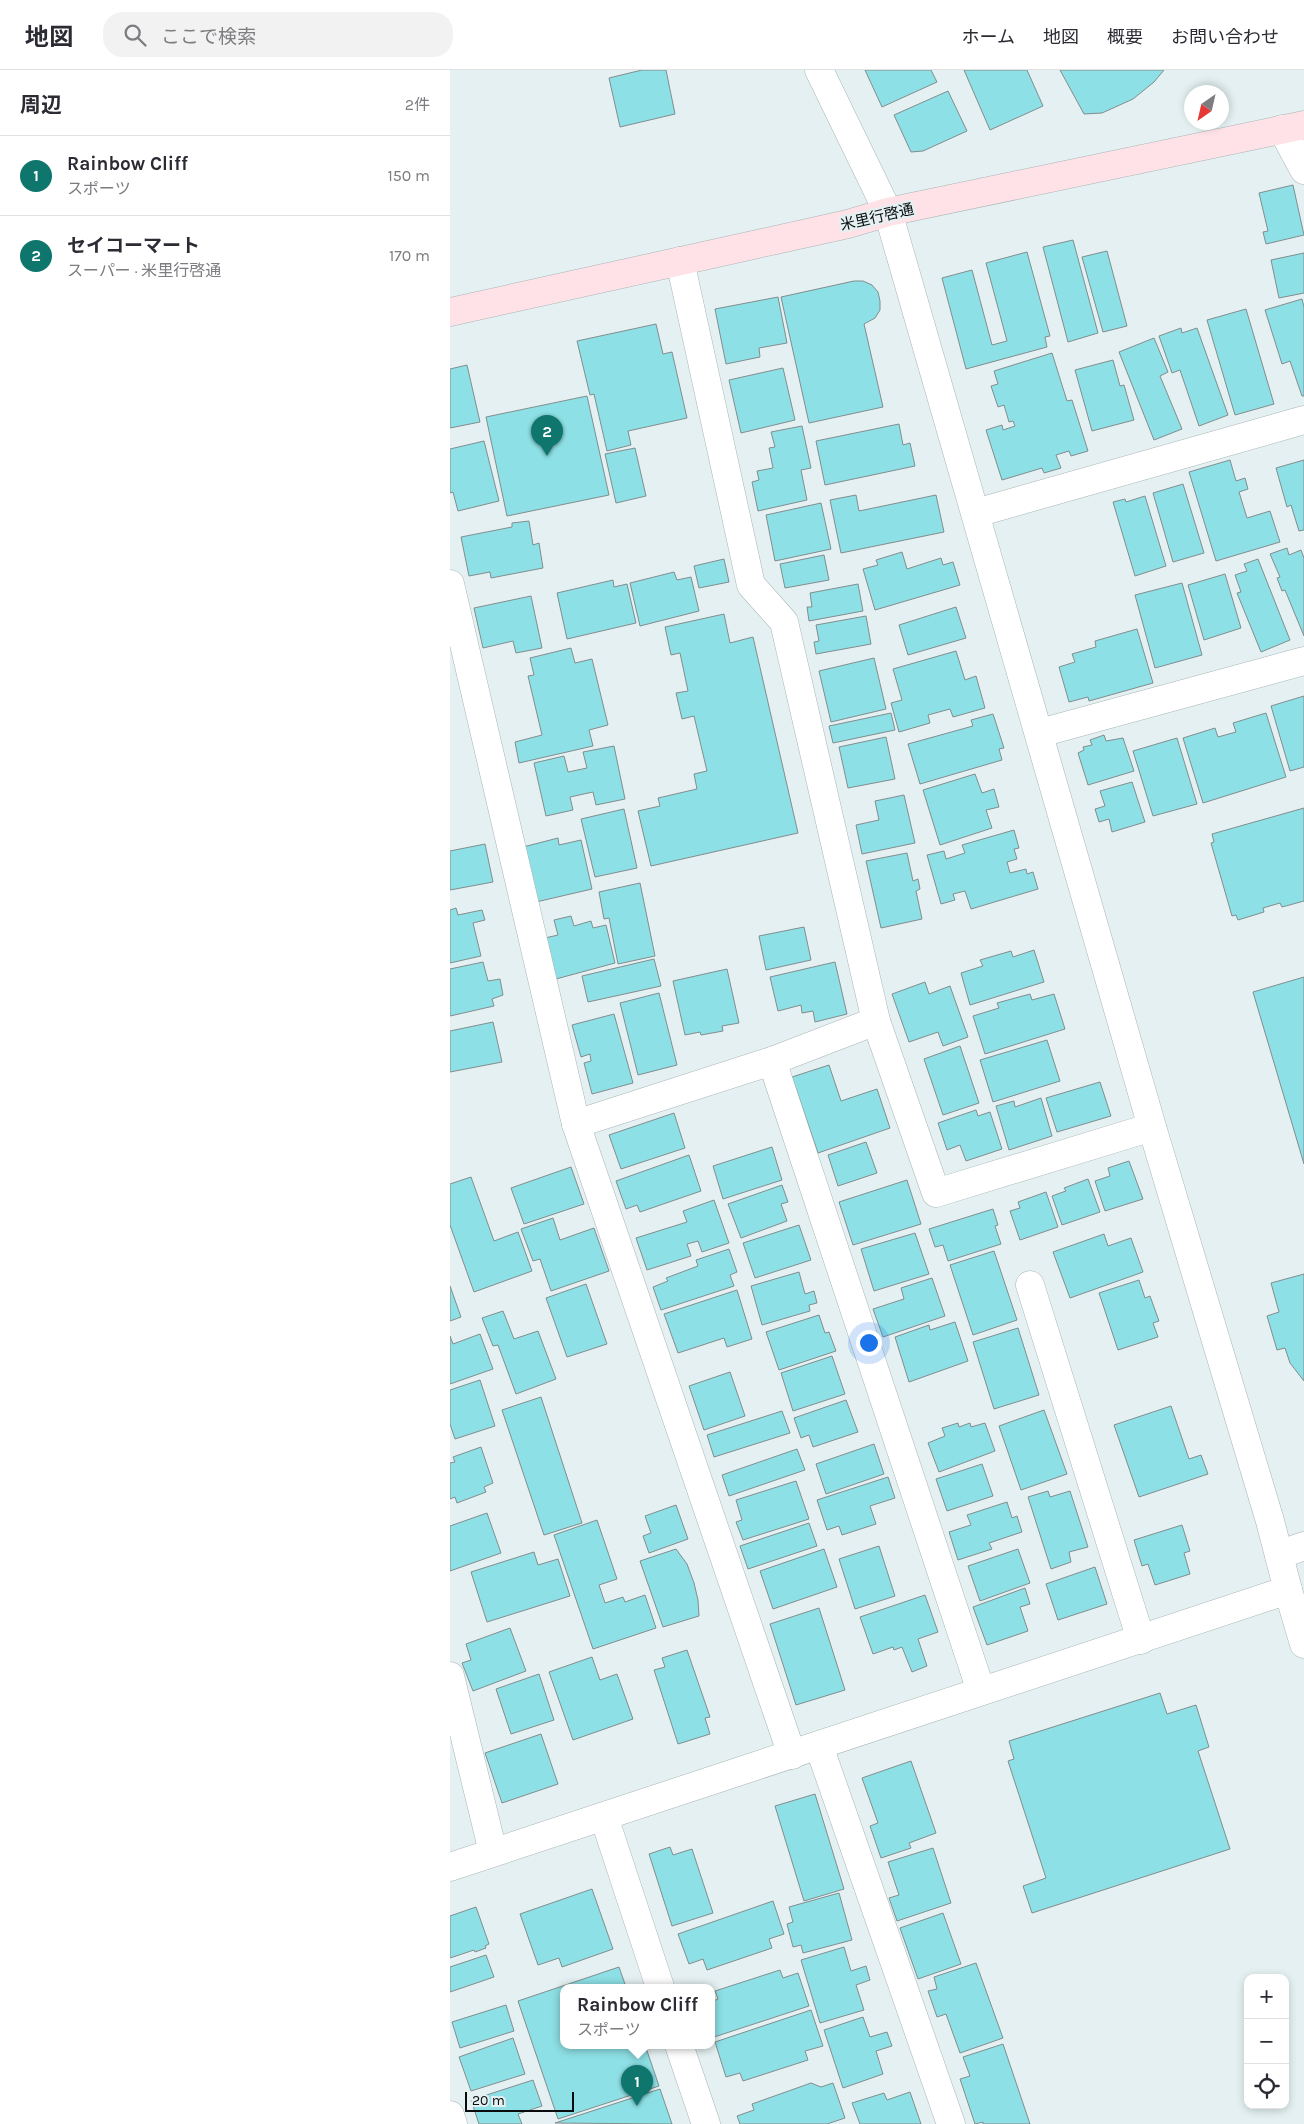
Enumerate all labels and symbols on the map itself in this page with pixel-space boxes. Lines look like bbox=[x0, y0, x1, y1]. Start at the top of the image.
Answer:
north arrow bbox=[1184, 85, 1229, 130]
street label: 米里行啓通 bbox=[838, 200, 916, 234]
pin: 2 bbox=[531, 415, 563, 456]
your location bbox=[856, 1330, 882, 1356]
pin: 1 bbox=[621, 2065, 653, 2106]
scale bar bbox=[465, 2089, 574, 2112]

